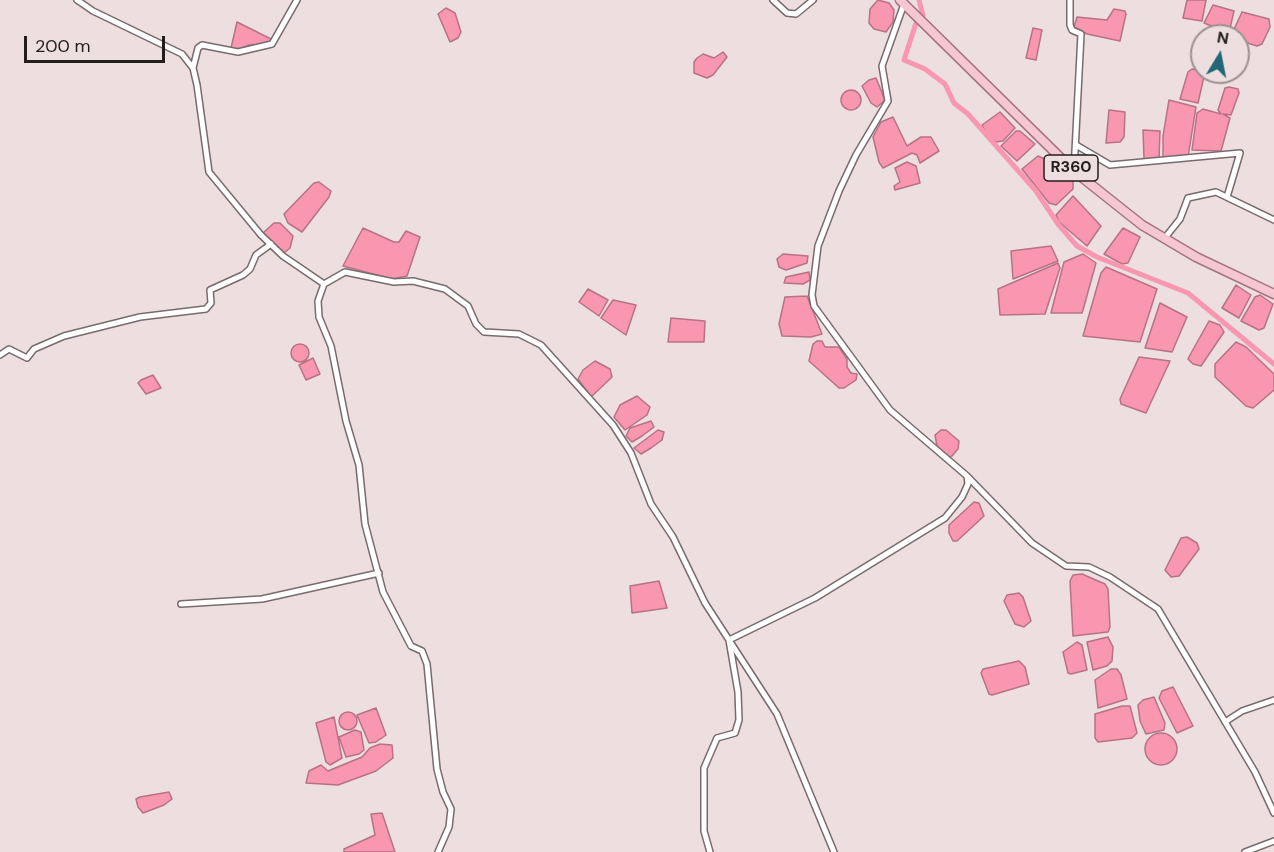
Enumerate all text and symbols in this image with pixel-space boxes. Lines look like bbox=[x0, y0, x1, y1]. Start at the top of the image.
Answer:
scale bar bbox=[27, 24, 168, 62]
north arrow bbox=[1190, 24, 1250, 84]
text: N bbox=[1215, 26, 1230, 49]
text: 200 m bbox=[35, 34, 91, 58]
road number: R360 bbox=[1044, 155, 1098, 181]

